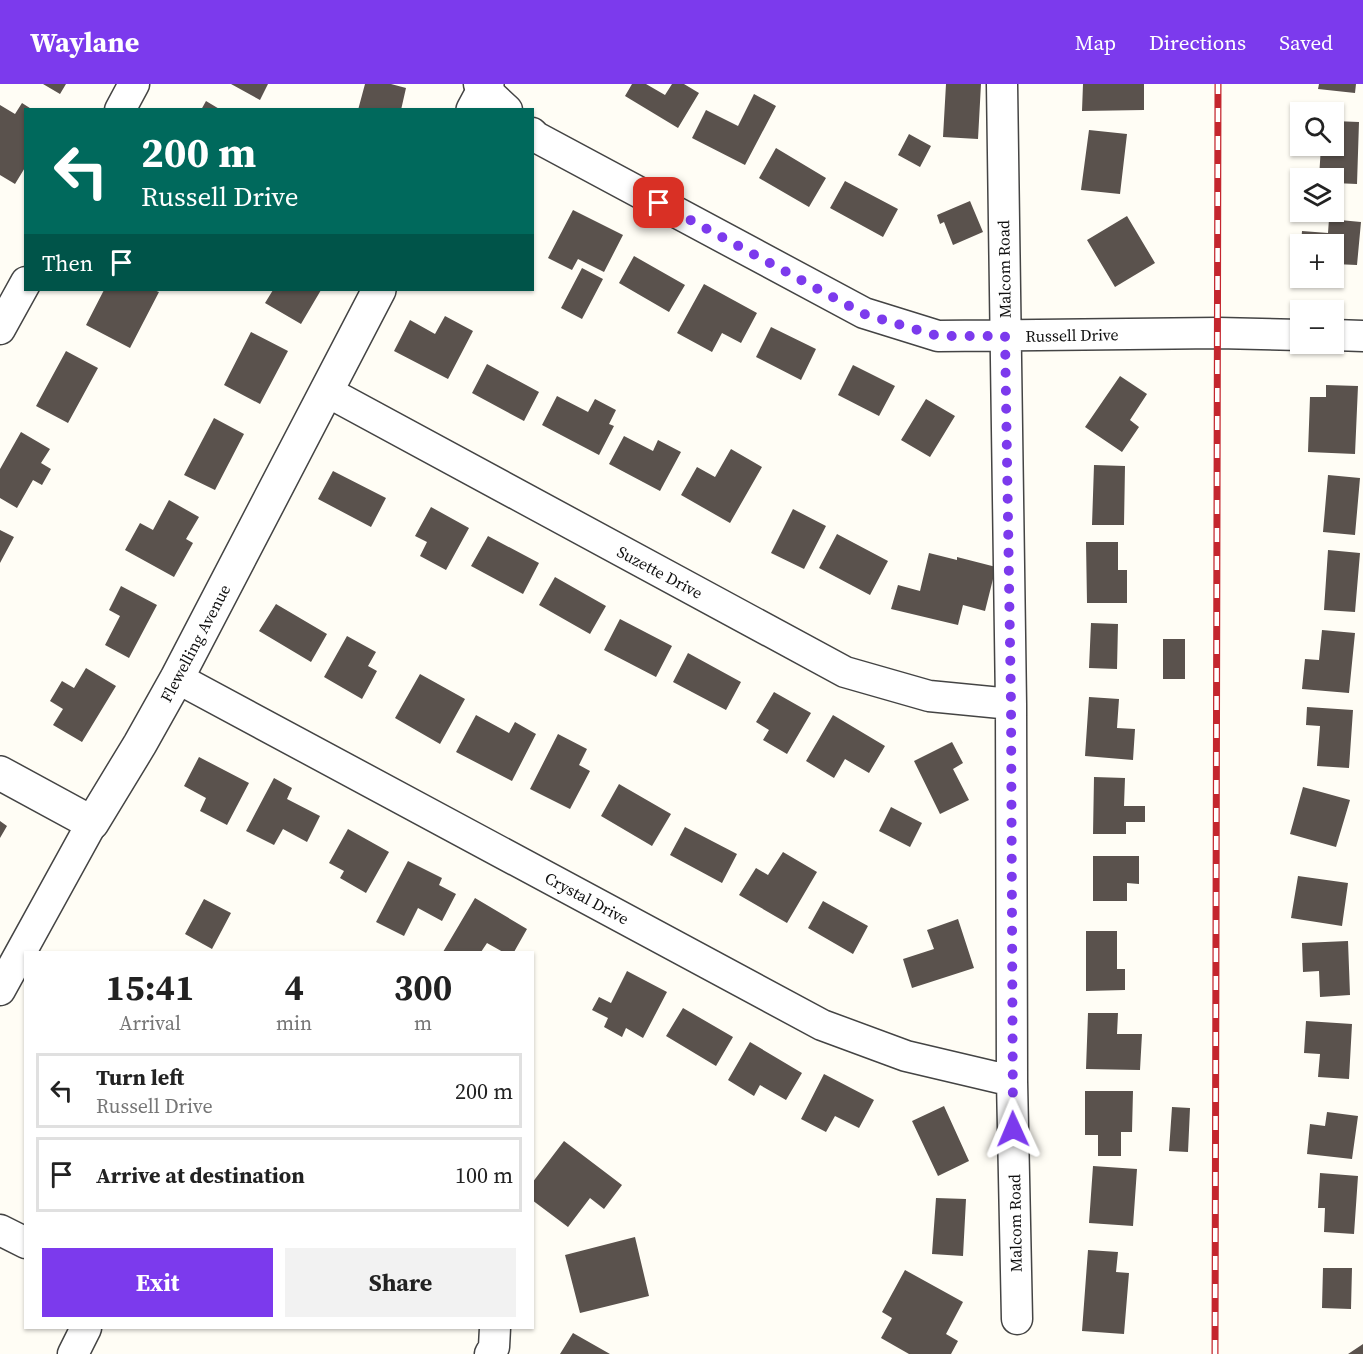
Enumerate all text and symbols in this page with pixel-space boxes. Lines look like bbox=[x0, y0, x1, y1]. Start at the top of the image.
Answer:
text: Waylane bbox=[30, 23, 139, 61]
text: Map bbox=[1075, 28, 1116, 57]
text: Directions bbox=[1149, 28, 1246, 57]
text: Saved bbox=[1279, 28, 1333, 57]
map controls bbox=[1290, 102, 1344, 354]
button: search bbox=[1290, 102, 1344, 156]
text: 200 m bbox=[141, 123, 256, 181]
icon: left bbox=[42, 132, 120, 210]
button: layers bbox=[1290, 168, 1344, 222]
pin bbox=[633, 177, 684, 228]
text: Russell Drive bbox=[141, 178, 298, 215]
icon: arrive bbox=[642, 186, 675, 219]
street label: Malcom Road bbox=[992, 220, 1016, 318]
button: + bbox=[1290, 234, 1344, 288]
icon: arrive bbox=[105, 246, 138, 279]
text: Then bbox=[42, 248, 93, 278]
button: − bbox=[1290, 300, 1344, 354]
street label: Russell Drive bbox=[1025, 323, 1119, 347]
street label: Suzette Drive bbox=[613, 540, 707, 604]
street label: Flewelling Avenue bbox=[155, 580, 235, 706]
street label: Crystal Drive bbox=[541, 867, 633, 929]
text: 15:41 bbox=[106, 963, 194, 1012]
text: 4 bbox=[284, 963, 304, 1012]
text: 300 bbox=[394, 963, 452, 1012]
text: Arrival bbox=[119, 1009, 181, 1037]
text: min bbox=[276, 1009, 312, 1037]
text: m bbox=[414, 1009, 432, 1037]
text: Turn left bbox=[96, 1062, 184, 1092]
icon: left bbox=[45, 1074, 78, 1107]
text: 200 m bbox=[455, 1076, 513, 1106]
text: Russell Drive bbox=[96, 1092, 213, 1120]
position arrow bbox=[981, 1097, 1045, 1161]
icon: arrive bbox=[45, 1158, 78, 1191]
text: Arrive at destination bbox=[96, 1160, 305, 1190]
text: 100 m bbox=[455, 1160, 513, 1190]
street label: Malcom Road bbox=[1003, 1174, 1027, 1272]
button: Exit bbox=[42, 1248, 273, 1317]
button: Share bbox=[285, 1248, 516, 1317]

